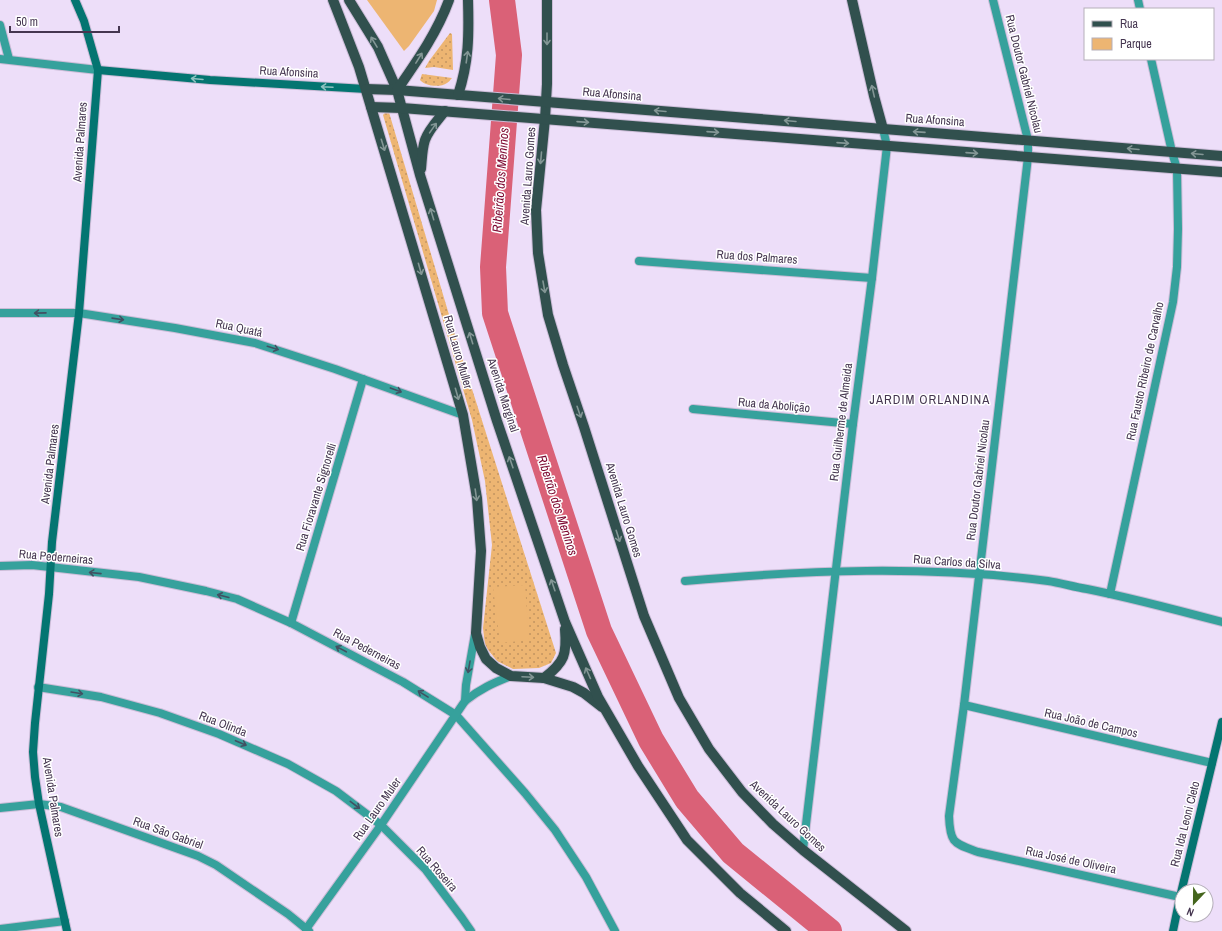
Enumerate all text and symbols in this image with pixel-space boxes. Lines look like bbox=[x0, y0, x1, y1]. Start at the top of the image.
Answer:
scale bar bbox=[10, 8, 119, 34]
legend bbox=[1084, 8, 1214, 60]
street label: Rua Doutor Gabriel Nicolau bbox=[1002, 13, 1046, 135]
text: 50 m bbox=[16, 14, 38, 30]
text: Rua bbox=[1120, 16, 1139, 32]
one-way arrow bbox=[543, 32, 551, 45]
one-way arrow bbox=[370, 36, 378, 48]
text: Parque bbox=[1120, 36, 1152, 52]
one-way arrow bbox=[463, 51, 471, 64]
one-way arrow bbox=[416, 52, 424, 64]
street label: Rua Afonsina bbox=[259, 62, 319, 82]
one-way arrow bbox=[191, 76, 204, 83]
street label: Rua Afonsina bbox=[582, 83, 643, 105]
one-way arrow bbox=[321, 84, 334, 91]
one-way arrow bbox=[869, 85, 876, 98]
one-way arrow bbox=[498, 95, 511, 102]
street label: Avenida Palmares bbox=[69, 101, 91, 184]
one-way arrow bbox=[654, 107, 667, 115]
street label: Rua Afonsina bbox=[905, 110, 966, 130]
one-way arrow bbox=[784, 118, 797, 125]
one-way arrow bbox=[577, 119, 590, 126]
one-way arrow bbox=[429, 123, 437, 134]
street label: Avenida Lauro Gomes bbox=[517, 126, 539, 227]
water label: Ribeirão dos Meninos bbox=[488, 127, 513, 233]
one-way arrow bbox=[913, 128, 926, 135]
one-way arrow bbox=[706, 129, 719, 136]
one-way arrow bbox=[379, 138, 387, 150]
one-way arrow bbox=[836, 139, 849, 146]
one-way arrow bbox=[1127, 145, 1140, 152]
one-way arrow bbox=[965, 149, 978, 157]
one-way arrow bbox=[1191, 150, 1204, 157]
one-way arrow bbox=[538, 151, 545, 164]
one-way arrow bbox=[428, 208, 435, 221]
street label: Rua dos Palmares bbox=[716, 246, 798, 268]
one-way arrow bbox=[417, 262, 424, 275]
one-way arrow bbox=[540, 281, 548, 294]
street label: Rua Fausto Ribeiro de Carvalho bbox=[1122, 300, 1168, 442]
one-way arrow bbox=[34, 309, 47, 317]
street label: Rua Lauro Muller bbox=[440, 314, 476, 391]
one-way arrow bbox=[111, 315, 124, 323]
street label: Rua Quatá bbox=[214, 315, 264, 341]
one-way arrow bbox=[467, 332, 474, 345]
one-way arrow bbox=[267, 345, 279, 353]
street label: Avenida Marginal bbox=[483, 355, 523, 434]
street label: Rua Guilherme de Almeida bbox=[826, 362, 856, 482]
one-way arrow bbox=[389, 387, 401, 395]
one-way arrow bbox=[454, 387, 461, 400]
district label: JARDIM ORLANDINA bbox=[870, 391, 990, 408]
street label: Rua da Abolição bbox=[737, 394, 811, 416]
one-way arrow bbox=[576, 406, 584, 418]
street label: Rua Doutor Gabriel Nicolau bbox=[963, 419, 993, 541]
street label: Avenida Palmares bbox=[37, 423, 63, 506]
street label: Rua Fioravante Signorelli bbox=[292, 441, 340, 553]
water label: Ribeirão dos Meninos bbox=[533, 453, 582, 558]
one-way arrow bbox=[506, 456, 514, 468]
street label: Avenida Lauro Gomes bbox=[602, 460, 646, 559]
one-way arrow bbox=[472, 488, 480, 501]
one-way arrow bbox=[615, 530, 623, 542]
street label: Rua Pederneiras bbox=[18, 546, 94, 568]
street label: Rua Carlos da Silva bbox=[913, 551, 1002, 573]
one-way arrow bbox=[89, 569, 102, 576]
one-way arrow bbox=[548, 579, 556, 591]
one-way arrow bbox=[217, 591, 230, 599]
street label: Rua Pederneiras bbox=[330, 624, 404, 674]
one-way arrow bbox=[336, 645, 348, 652]
one-way arrow bbox=[465, 660, 473, 673]
one-way arrow bbox=[584, 668, 591, 680]
one-way arrow bbox=[521, 673, 534, 680]
one-way arrow bbox=[70, 689, 83, 697]
one-way arrow bbox=[417, 690, 429, 698]
street label: Rua João de Campos bbox=[1043, 704, 1139, 742]
street label: Rua Olinda bbox=[197, 708, 250, 741]
one-way arrow bbox=[235, 740, 247, 748]
street label: Avenida Palmares bbox=[39, 755, 67, 838]
street label: Rua Lauro Muler bbox=[349, 774, 405, 844]
street label: Avenida Lauro Gomes bbox=[746, 776, 829, 855]
street label: Rua Ida Leoni Cleto bbox=[1167, 780, 1203, 868]
one-way arrow bbox=[349, 801, 360, 810]
street label: Rua São Gabriel bbox=[131, 813, 205, 853]
street label: Rua Roseira bbox=[413, 843, 461, 895]
street label: Rua José de Oliveira bbox=[1024, 843, 1118, 878]
north arrow bbox=[1174, 883, 1214, 923]
text: N bbox=[1185, 905, 1196, 920]

